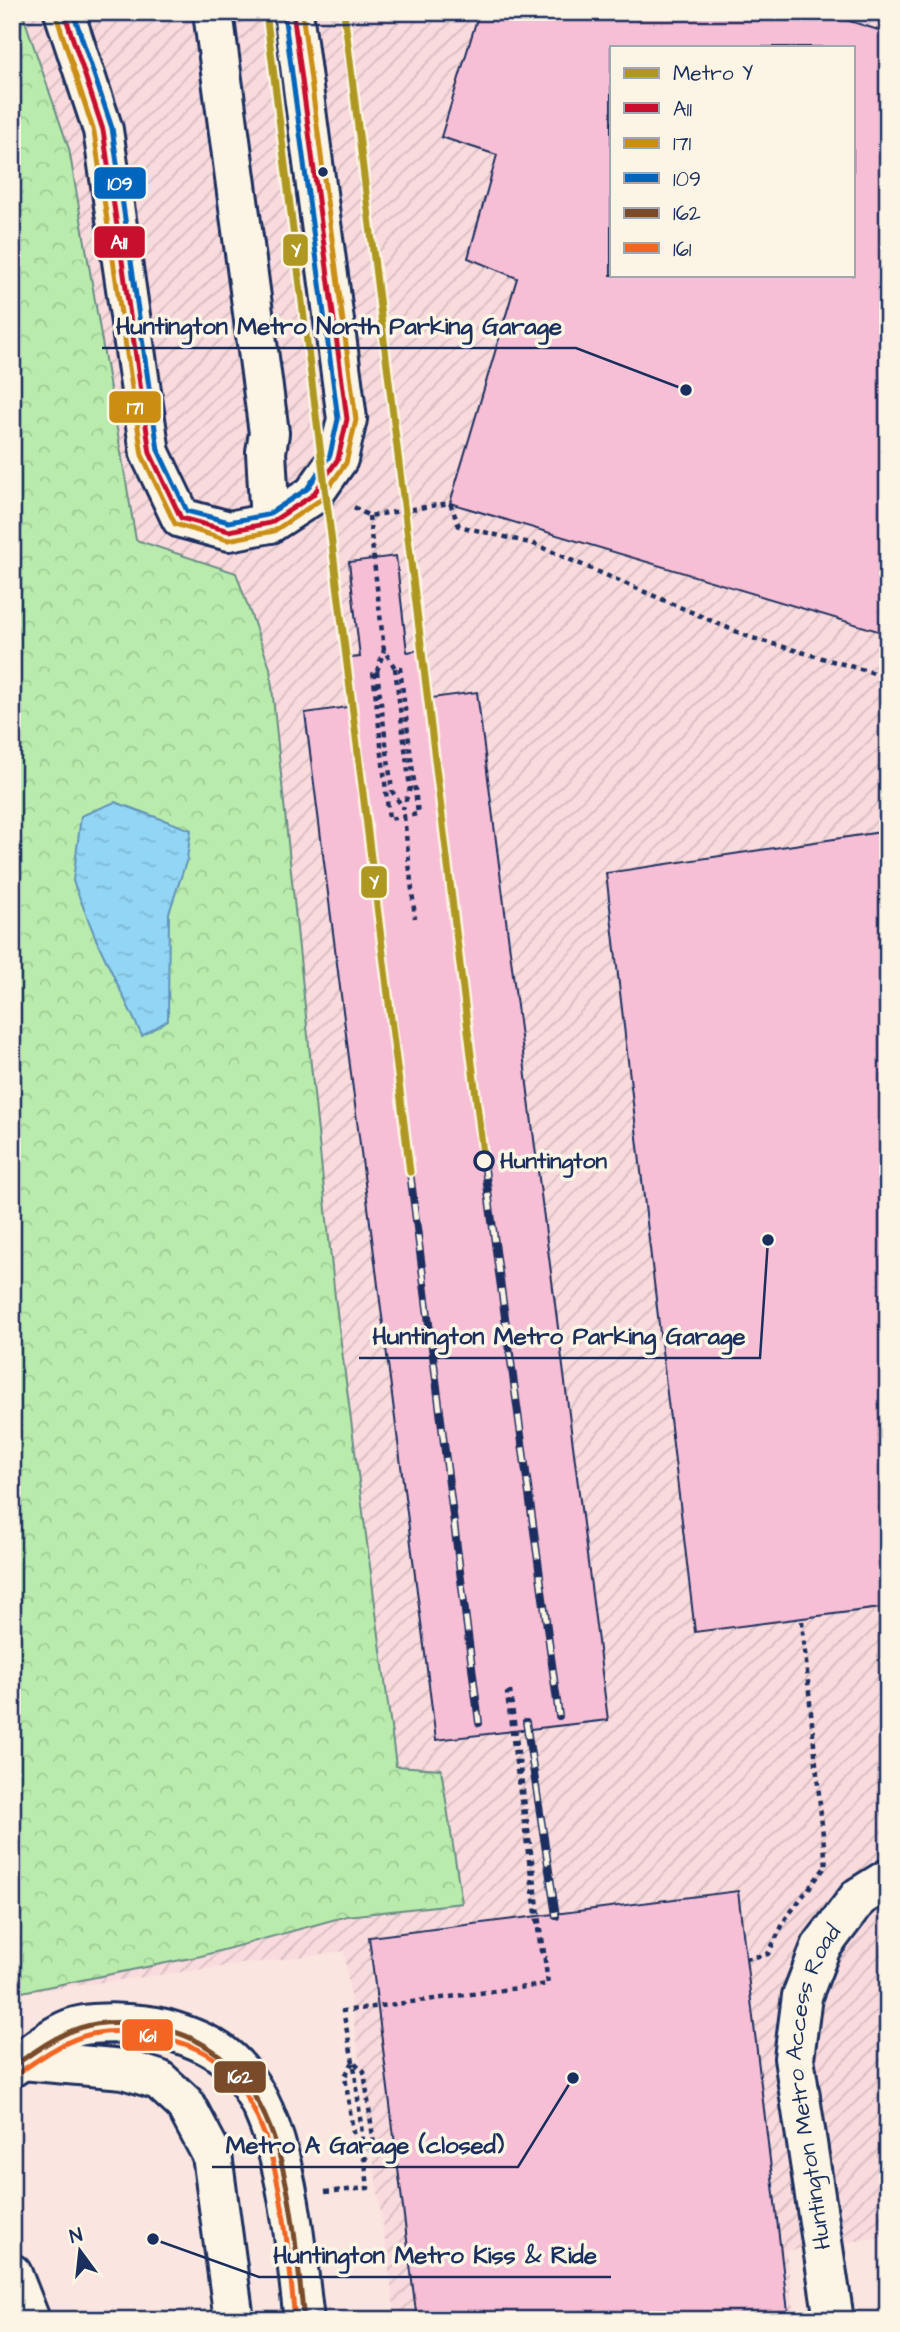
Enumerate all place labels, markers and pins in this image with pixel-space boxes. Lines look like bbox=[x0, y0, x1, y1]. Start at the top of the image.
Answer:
unlabelled marker bbox=[316, 165, 330, 179]
callout: Huntington Metro North Parking Garage bbox=[102, 303, 576, 348]
place label: Huntington bbox=[500, 1145, 607, 1178]
marker: Huntington bbox=[474, 1151, 494, 1171]
callout: Huntington Metro Parking Garage bbox=[359, 1313, 760, 1358]
callout: Metro A Garage (closed) bbox=[212, 2122, 518, 2167]
callout: Huntington Metro Kiss & Ride bbox=[259, 2232, 611, 2277]

